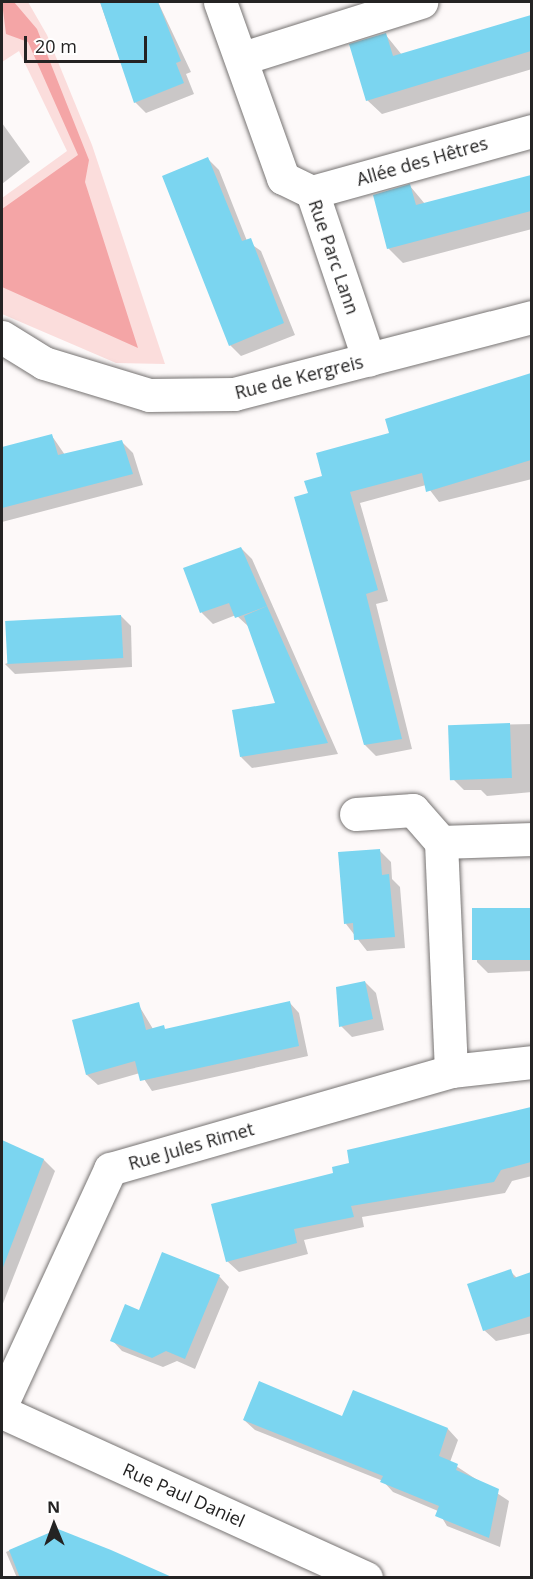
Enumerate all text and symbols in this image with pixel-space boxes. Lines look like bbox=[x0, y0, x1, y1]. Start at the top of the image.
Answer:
scale bar bbox=[27, 24, 150, 62]
text: 20 m bbox=[35, 34, 77, 58]
street label: Allée des Hêtres bbox=[354, 132, 490, 190]
street label: Rue Parc Lann bbox=[304, 197, 364, 317]
street label: Rue de Kergreis bbox=[233, 351, 365, 403]
street label: Rue Jules Rimet bbox=[126, 1118, 256, 1174]
street label: Rue Paul Daniel bbox=[120, 1458, 248, 1532]
north arrow bbox=[24, 1495, 84, 1555]
text: N bbox=[47, 1496, 60, 1518]

